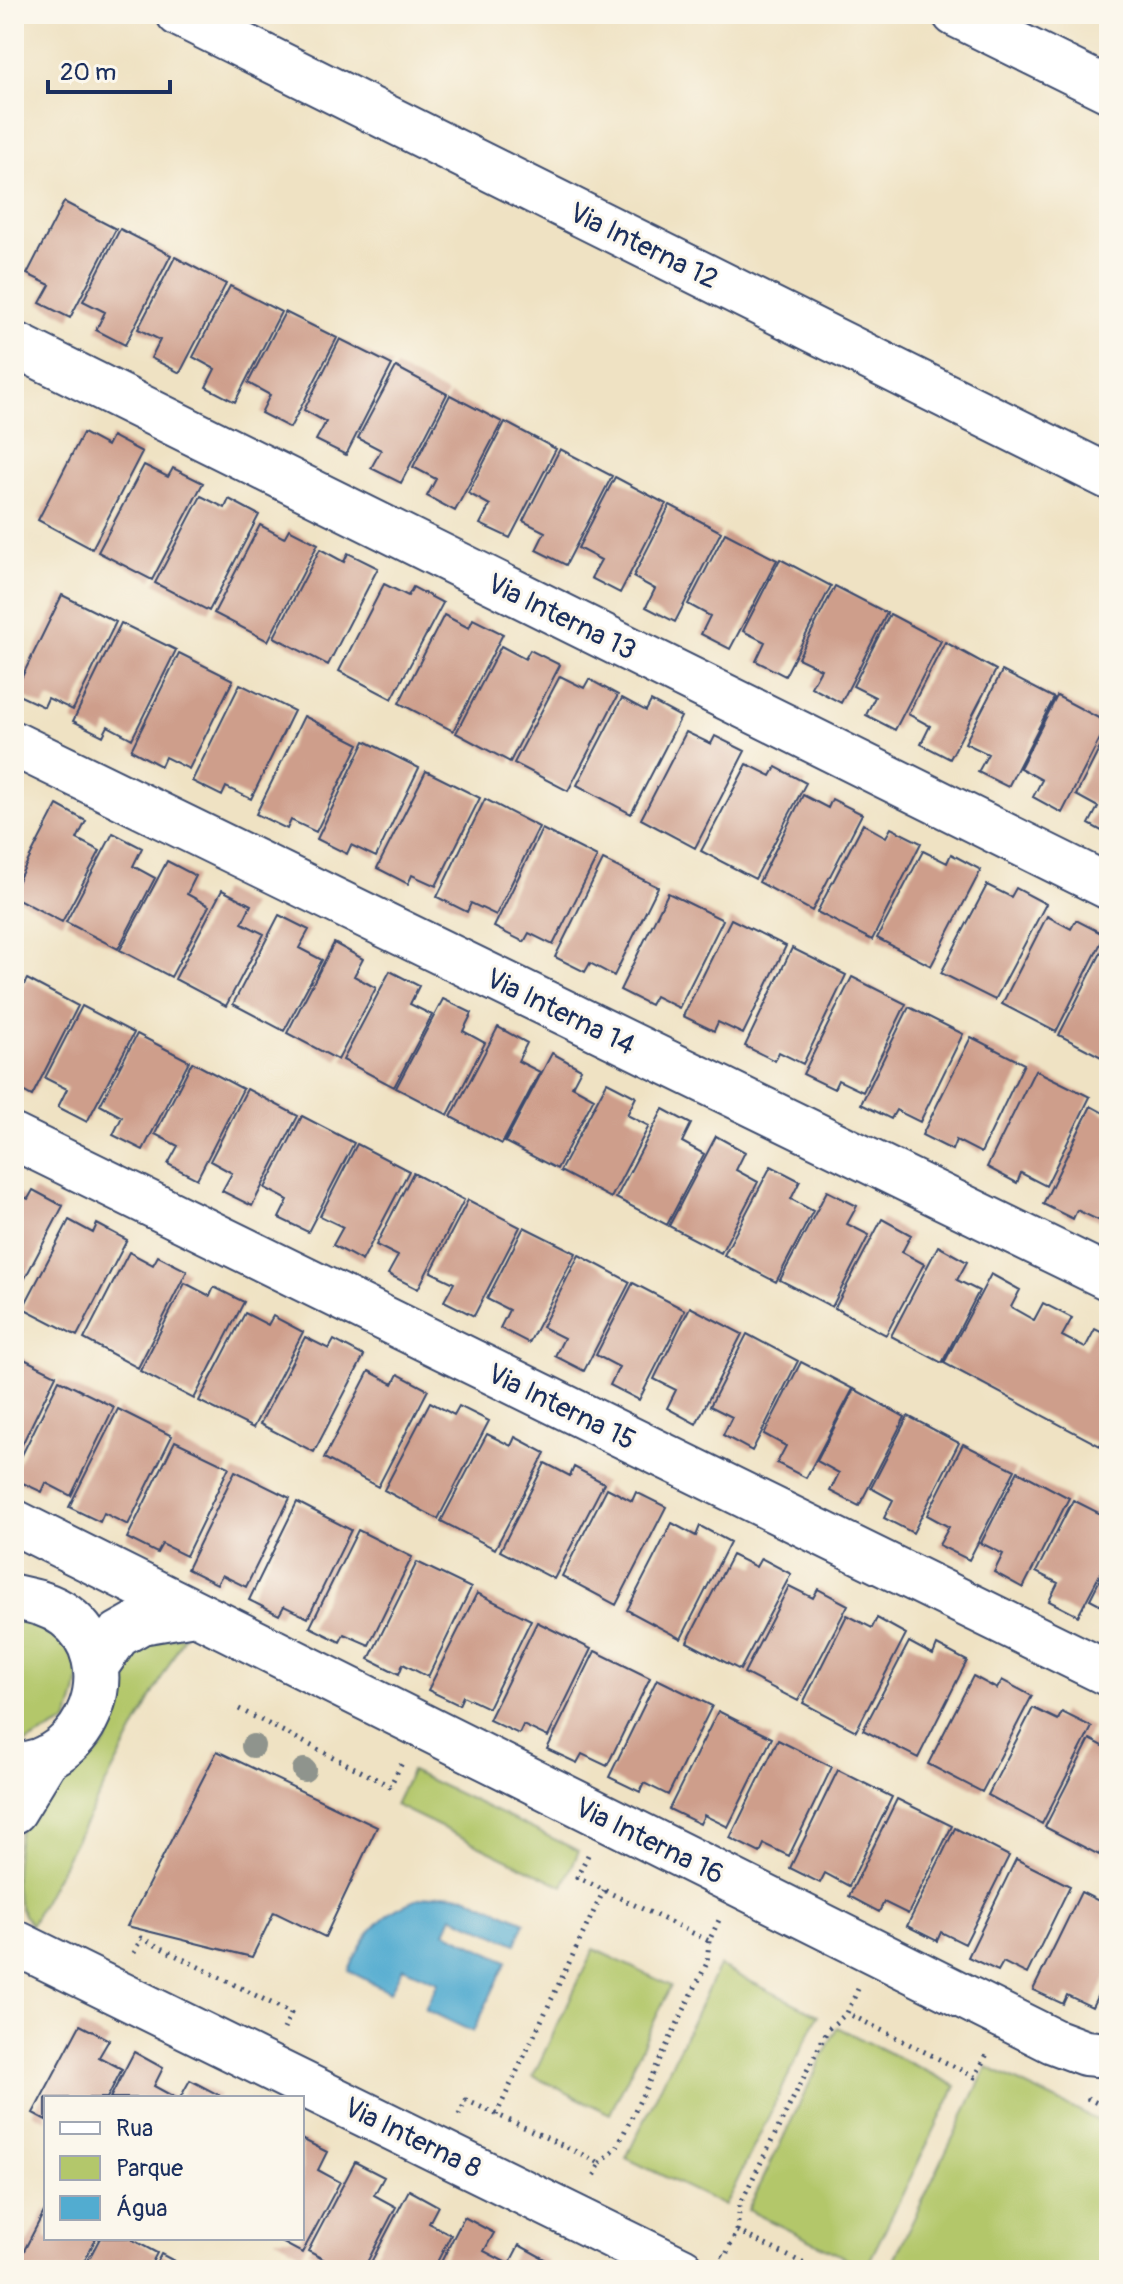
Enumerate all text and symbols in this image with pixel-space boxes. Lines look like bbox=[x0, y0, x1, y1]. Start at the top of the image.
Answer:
scale bar bbox=[48, 44, 170, 94]
text: 20 m bbox=[60, 58, 116, 87]
street label: Via Interna 12 bbox=[563, 195, 723, 297]
street label: Via Interna 13 bbox=[481, 566, 641, 668]
street label: Via Interna 14 bbox=[480, 961, 641, 1063]
street label: Via Interna 15 bbox=[482, 1356, 641, 1458]
street label: Via Interna 16 bbox=[569, 1790, 730, 1892]
street label: Via Interna 8 bbox=[338, 2090, 487, 2187]
legend bbox=[44, 2096, 304, 2240]
text: Rua bbox=[116, 2114, 153, 2143]
text: Parque bbox=[116, 2154, 183, 2183]
text: Água bbox=[116, 2194, 167, 2223]

